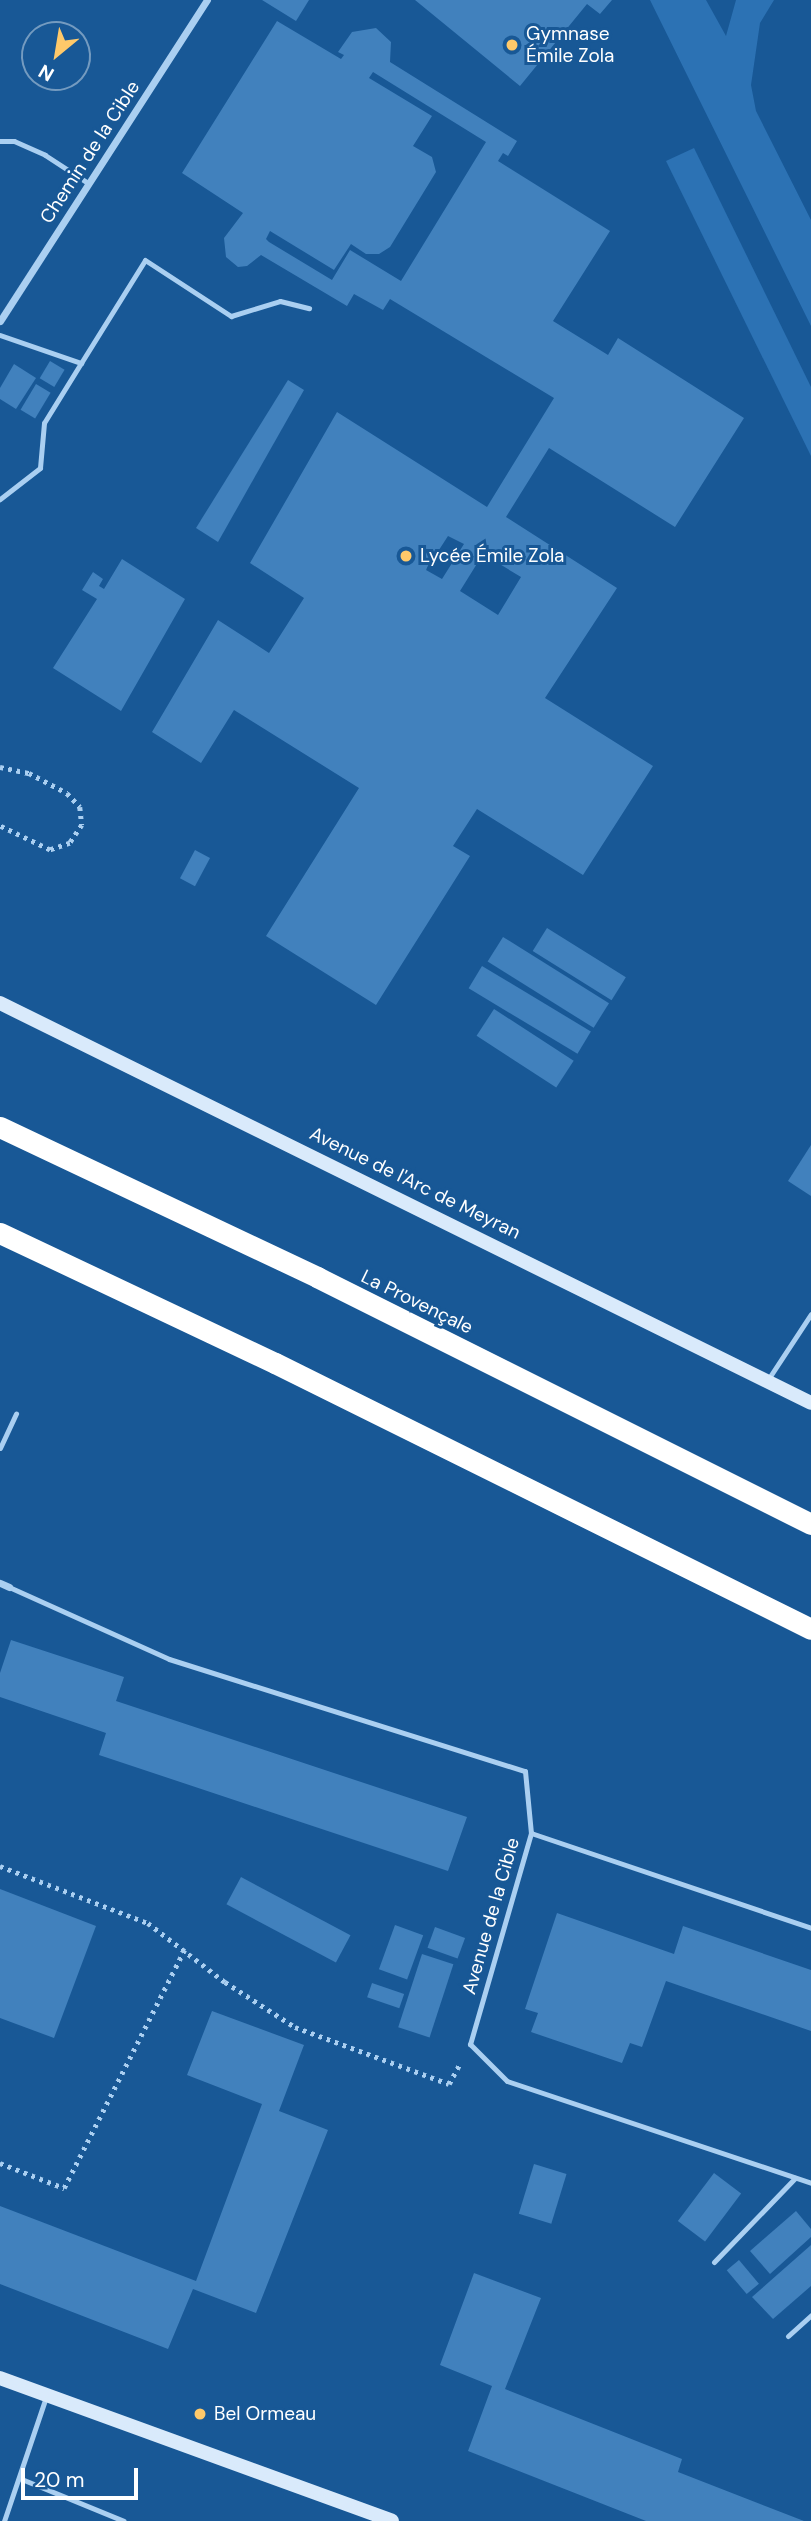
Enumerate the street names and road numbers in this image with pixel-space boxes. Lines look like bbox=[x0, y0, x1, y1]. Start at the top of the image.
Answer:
street label: Chemin de la Cible bbox=[35, 76, 145, 228]
street label: Avenue de l'Arc de Meyran bbox=[306, 1122, 524, 1244]
street label: La Provençale bbox=[357, 1265, 477, 1339]
street label: Avenue de la Cible bbox=[458, 1835, 524, 1997]

